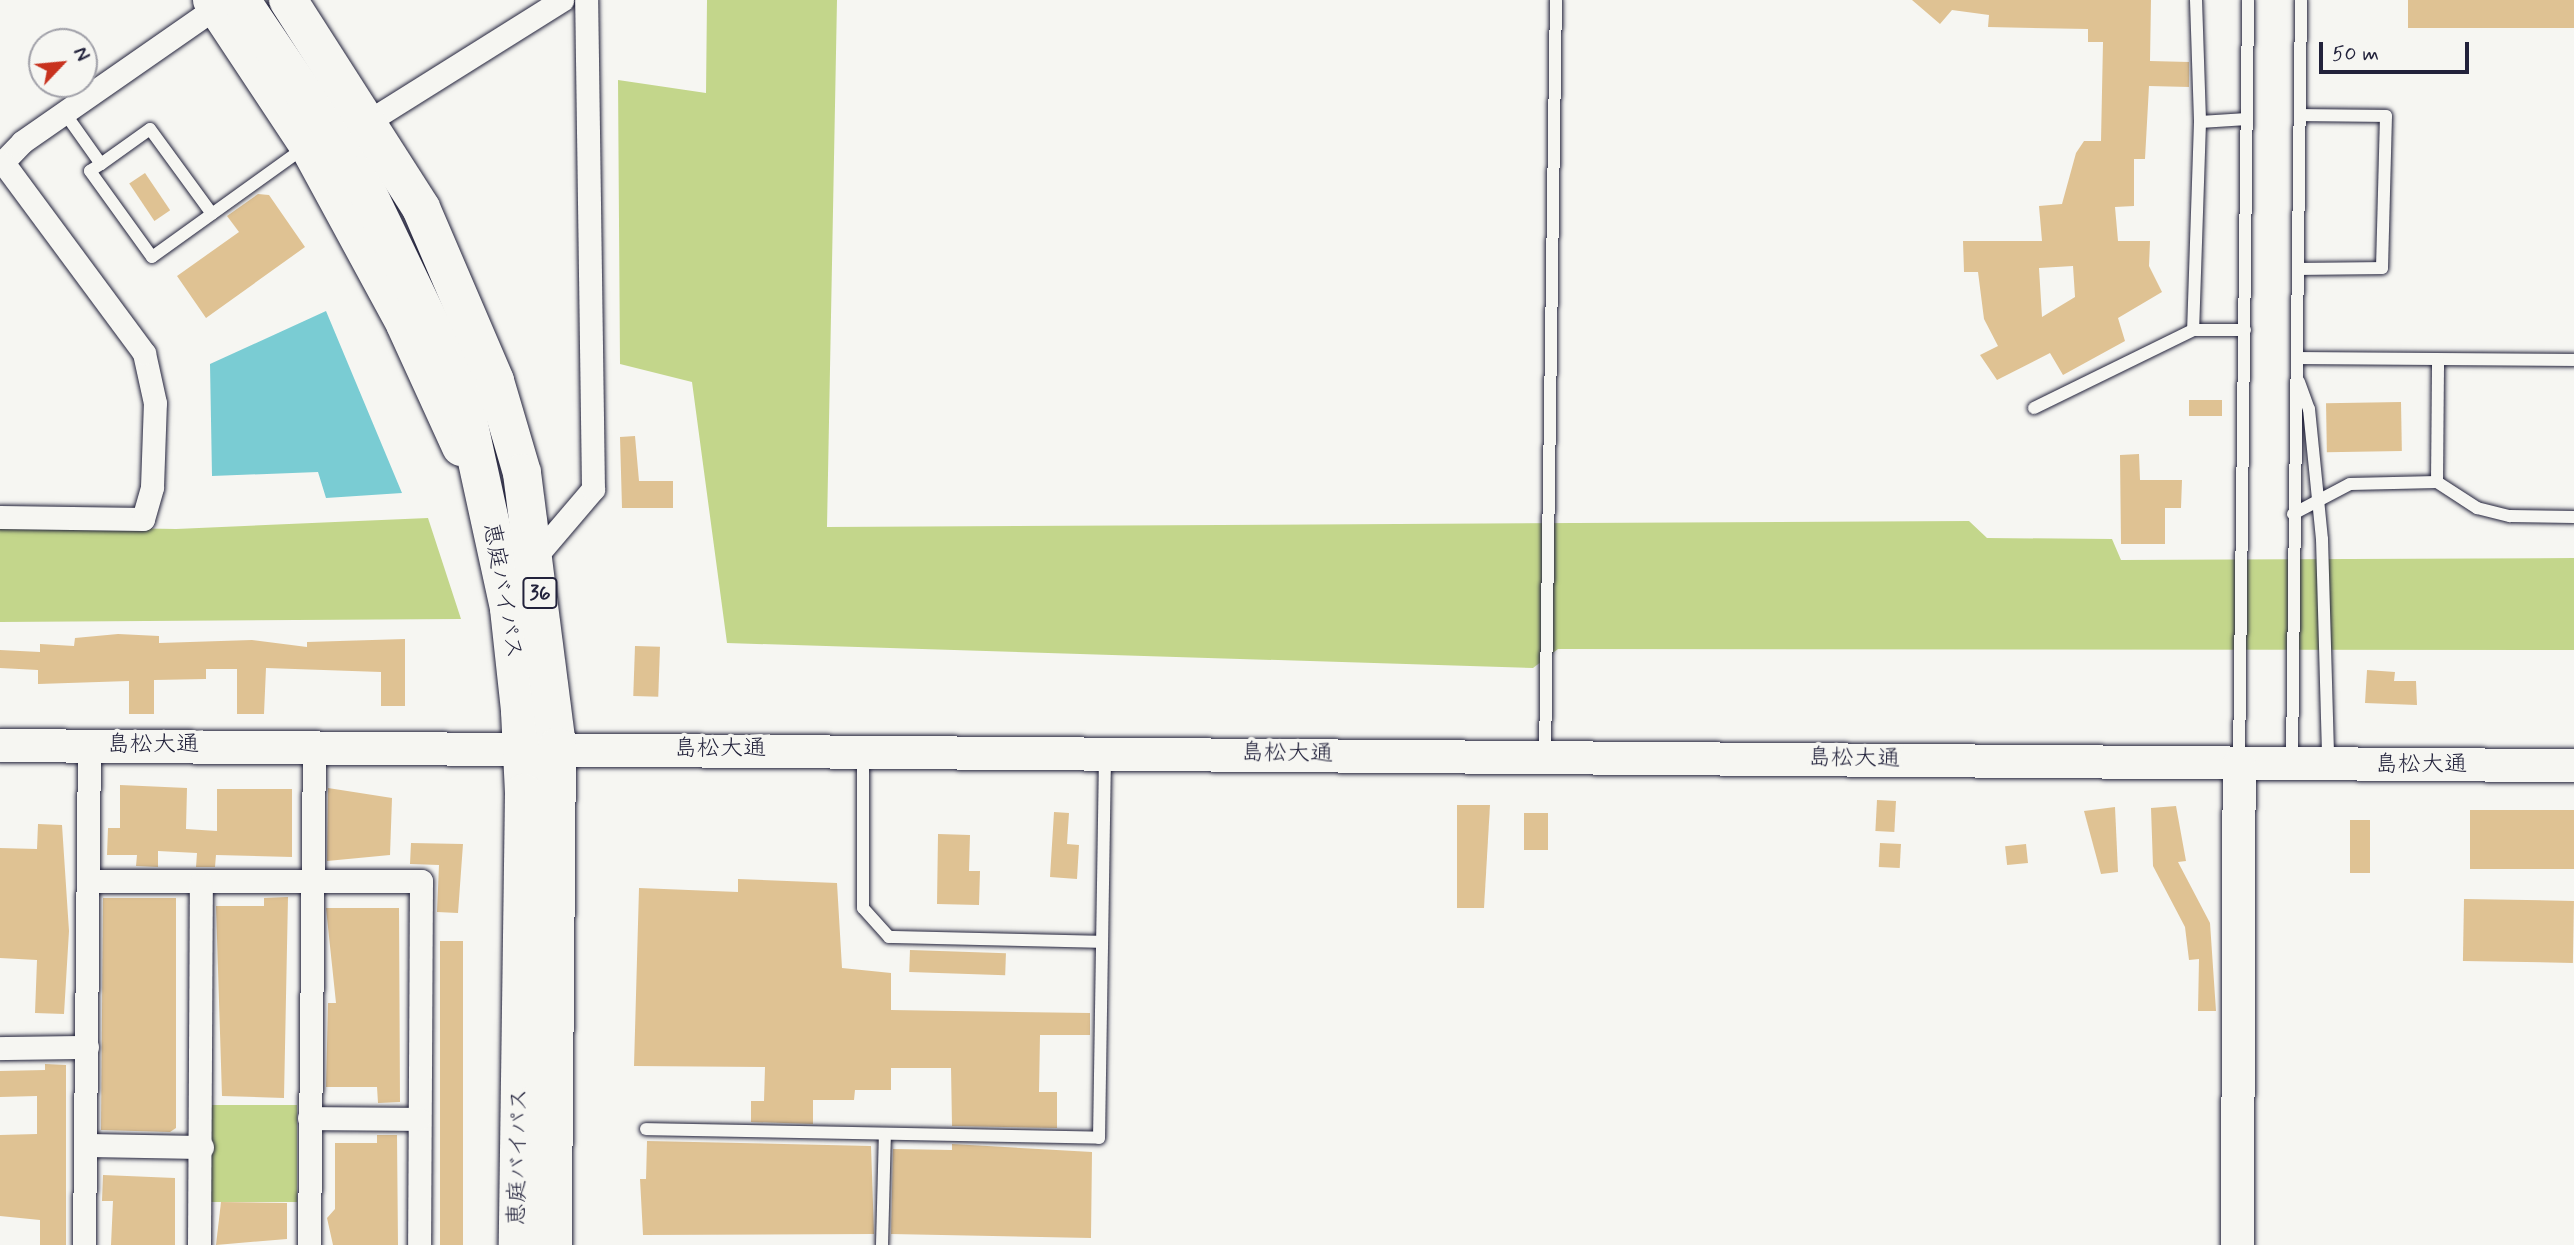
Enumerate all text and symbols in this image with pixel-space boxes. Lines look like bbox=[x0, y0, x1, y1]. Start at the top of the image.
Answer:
north arrow bbox=[28, 28, 98, 98]
scale bar bbox=[2322, 28, 2472, 72]
text: 50 m bbox=[2332, 40, 2379, 68]
text: N bbox=[67, 43, 95, 66]
street label: 恵庭バイパス bbox=[476, 521, 528, 661]
road number: 36 bbox=[521, 576, 559, 610]
street label: 島松大通 bbox=[107, 731, 199, 759]
street label: 島松大通 bbox=[674, 735, 766, 763]
street label: 島松大通 bbox=[1241, 739, 1333, 769]
street label: 島松大通 bbox=[1808, 744, 1900, 774]
street label: 島松大通 bbox=[2375, 751, 2467, 779]
street label: 恵庭バイパス bbox=[504, 1088, 534, 1226]

